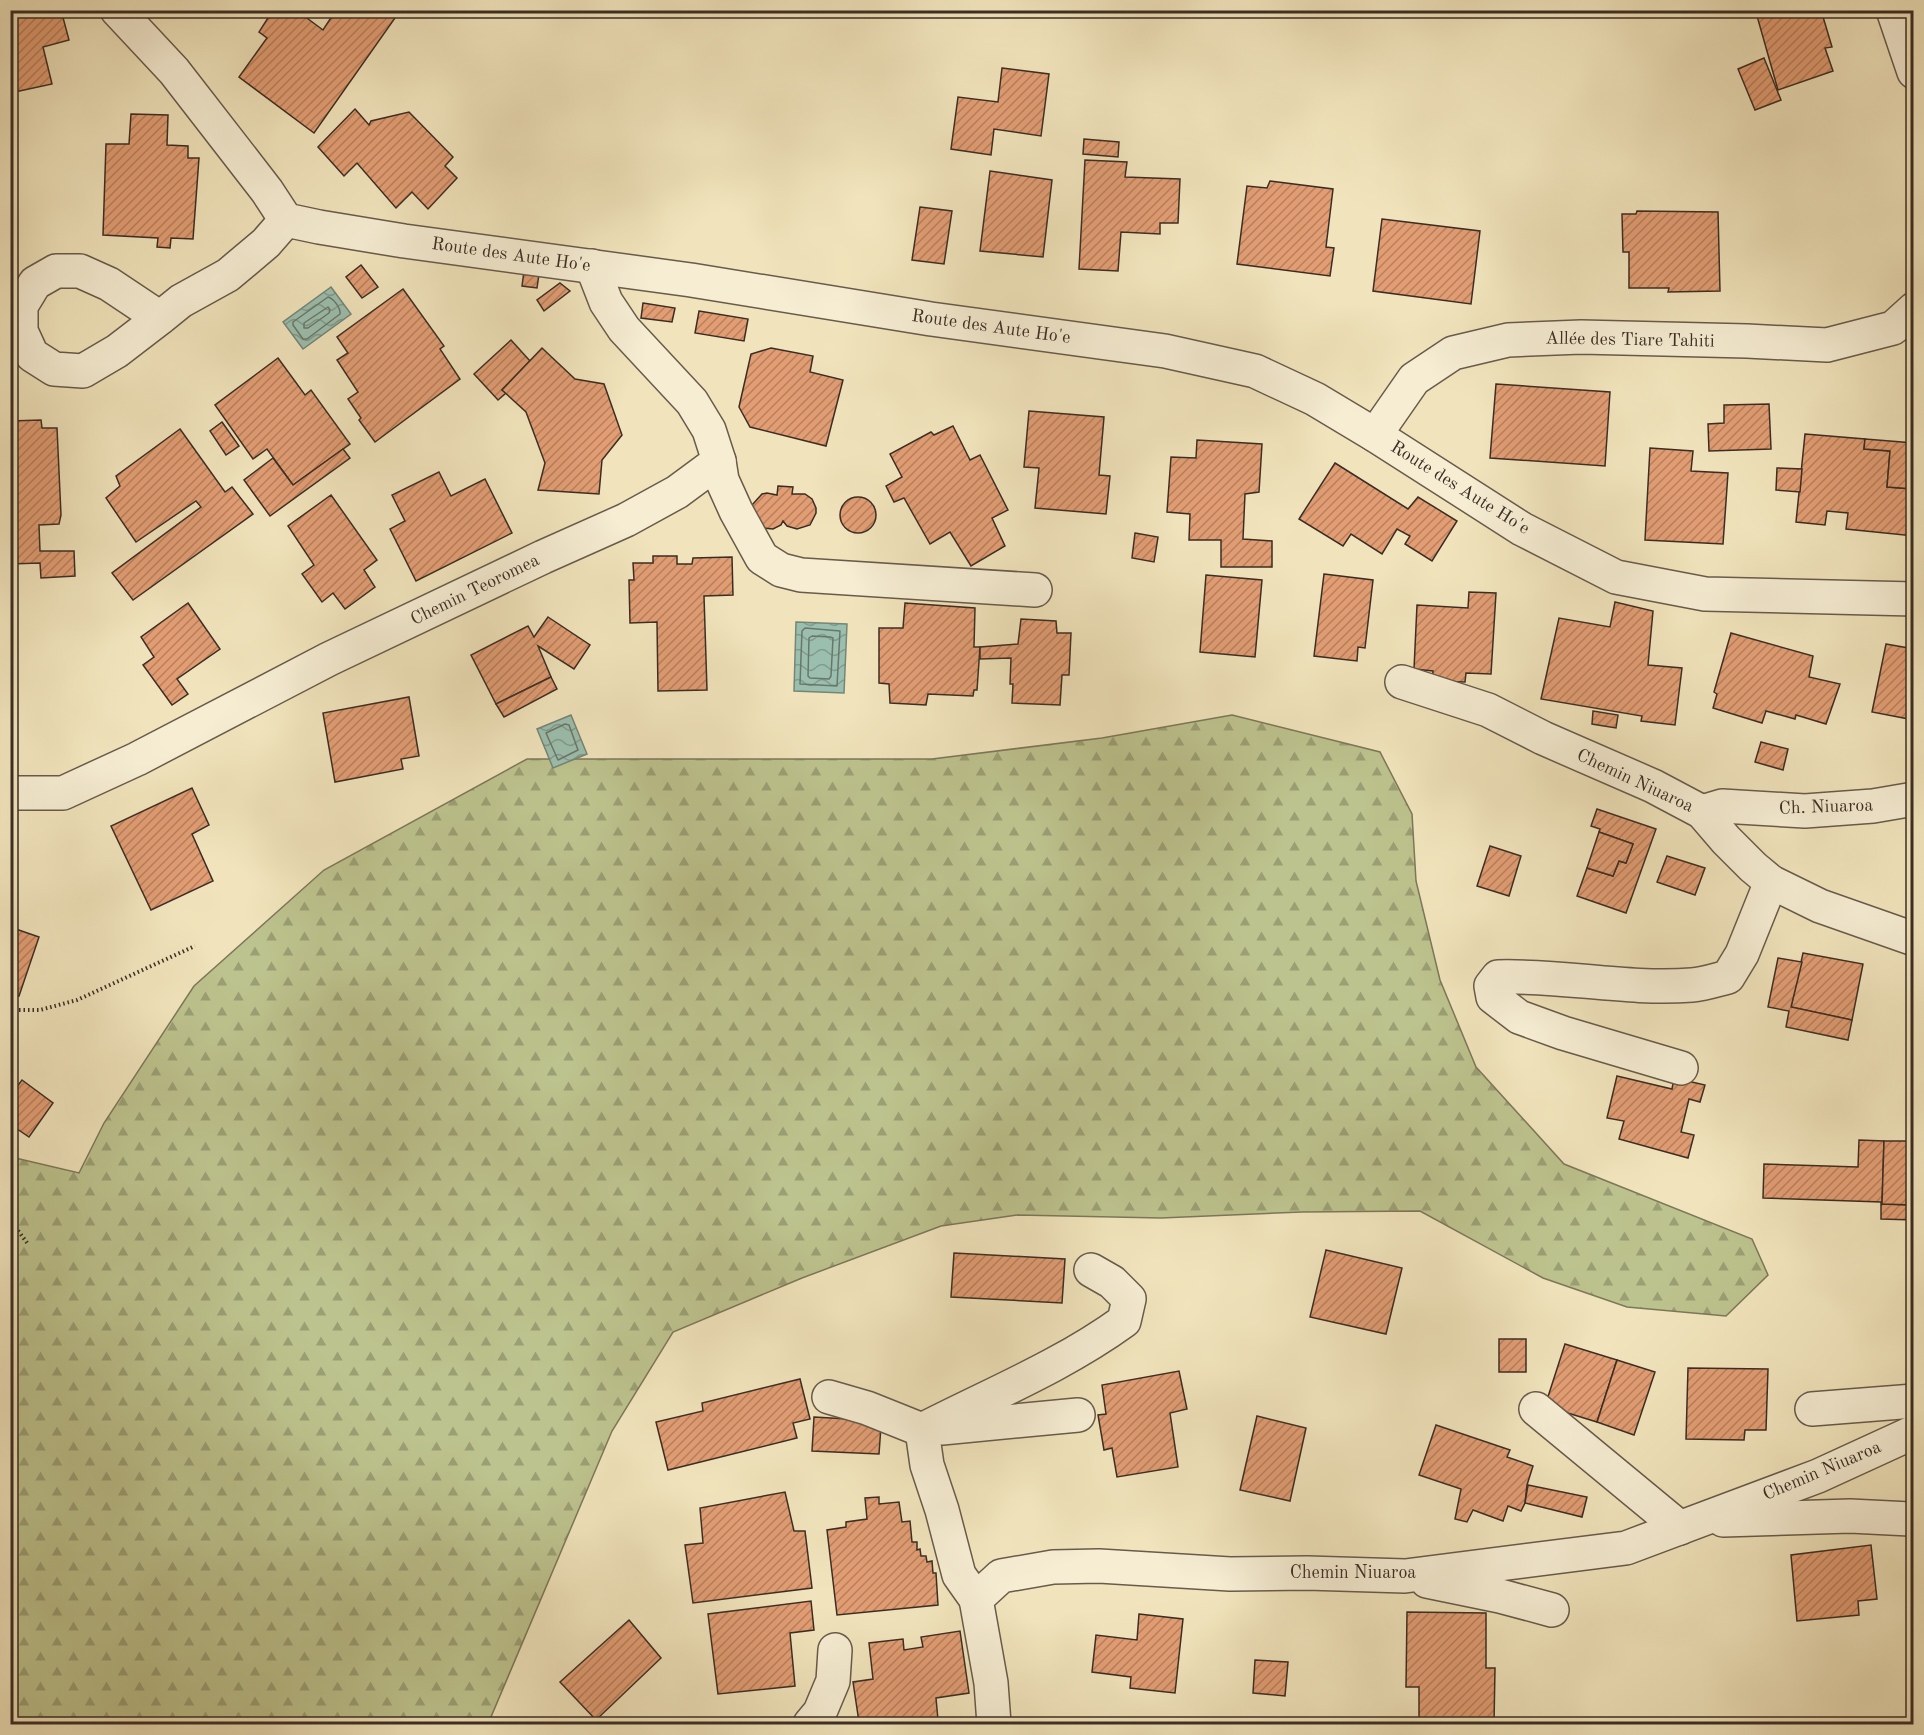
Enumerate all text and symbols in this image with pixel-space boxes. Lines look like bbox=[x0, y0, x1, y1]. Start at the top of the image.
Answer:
street label: Route des Aute Ho'e bbox=[430, 235, 592, 275]
street label: Route des Aute Ho'e bbox=[910, 307, 1072, 347]
street label: Allée des Tiare Tahiti bbox=[1545, 330, 1715, 350]
street label: Route des Aute Ho'e bbox=[1387, 438, 1533, 538]
street label: Chemin Teoromea bbox=[408, 551, 542, 629]
street label: Chemin Niuaroa bbox=[1574, 746, 1696, 816]
street label: Ch. Niuaroa bbox=[1779, 796, 1874, 818]
street label: Chemin Niuaroa bbox=[1760, 1438, 1884, 1504]
street label: Chemin Niuaroa bbox=[1290, 1564, 1416, 1582]

